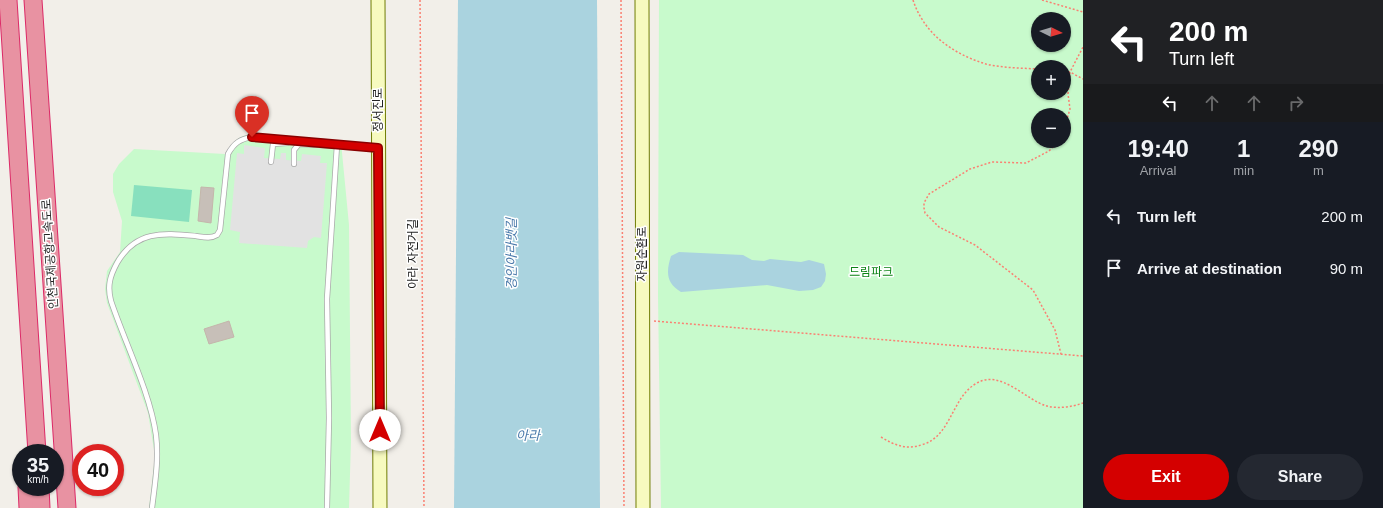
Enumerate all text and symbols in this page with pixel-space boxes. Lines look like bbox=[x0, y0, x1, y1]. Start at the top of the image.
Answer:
north arrow bbox=[1031, 12, 1071, 52]
map controls bbox=[1031, 12, 1071, 148]
icon: left bbox=[1103, 16, 1155, 68]
text: 200 m bbox=[1169, 16, 1248, 47]
text: Turn left bbox=[1169, 49, 1234, 69]
button: + bbox=[1031, 60, 1071, 100]
street label: 정서진로 bbox=[371, 88, 385, 132]
icon: left bbox=[1159, 92, 1181, 114]
icon: ahead bbox=[1201, 92, 1223, 114]
icon: ahead bbox=[1243, 92, 1265, 114]
icon: right bbox=[1285, 92, 1307, 114]
pin bbox=[235, 96, 269, 137]
icon: arrive bbox=[241, 102, 263, 124]
button: − bbox=[1031, 108, 1071, 148]
text: 19:40 bbox=[1127, 135, 1189, 162]
text: 1 bbox=[1237, 135, 1250, 162]
text: 290 bbox=[1299, 135, 1339, 162]
text: Arrival bbox=[1140, 163, 1177, 178]
text: min bbox=[1233, 163, 1254, 178]
text: m bbox=[1313, 163, 1324, 178]
street label: 인천국제공항고속도로 bbox=[39, 198, 61, 310]
icon: left bbox=[1103, 205, 1125, 227]
text: Turn left bbox=[1137, 208, 1196, 225]
text: 200 m bbox=[1321, 208, 1363, 225]
water label: 경인아라뱃길 bbox=[504, 217, 519, 290]
street label: 아라 자전거길 bbox=[406, 219, 420, 289]
street label: 자원순환로 bbox=[635, 226, 649, 282]
icon: arrive bbox=[1103, 257, 1125, 279]
text: Arrive at destination bbox=[1137, 260, 1282, 277]
text: 90 m bbox=[1330, 260, 1363, 277]
park label: 드림파크 bbox=[849, 265, 893, 279]
position arrow bbox=[359, 409, 401, 451]
water label: 아라 bbox=[516, 428, 542, 443]
speed limit sign: 40 bbox=[72, 444, 124, 496]
text: 35 bbox=[27, 454, 49, 476]
button: Exit bbox=[1103, 454, 1229, 500]
button: Share bbox=[1237, 454, 1363, 500]
text: km/h bbox=[27, 474, 49, 485]

